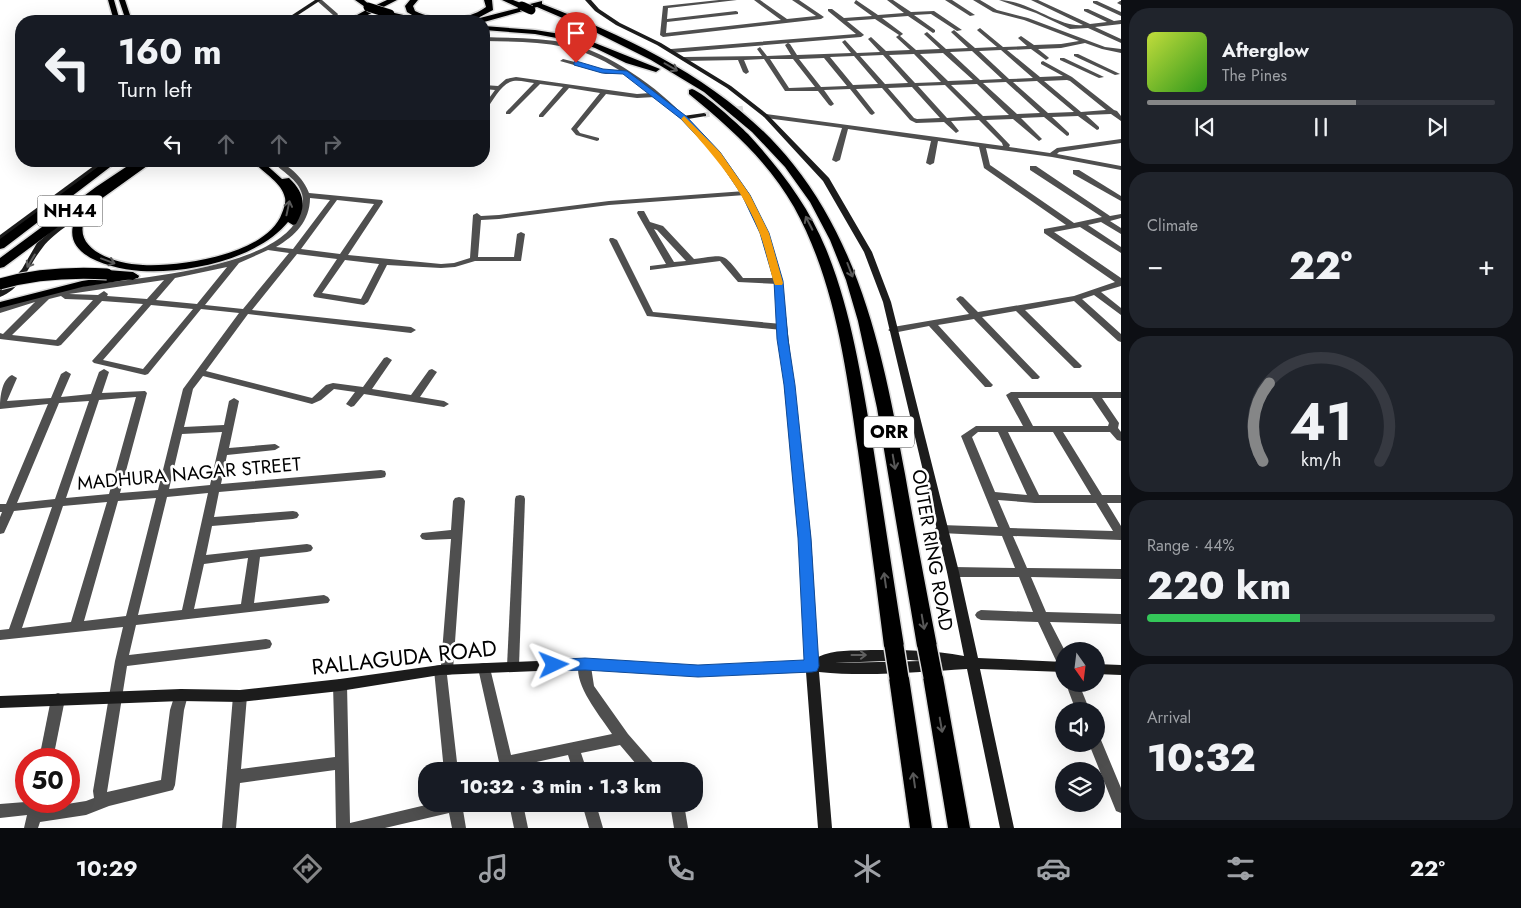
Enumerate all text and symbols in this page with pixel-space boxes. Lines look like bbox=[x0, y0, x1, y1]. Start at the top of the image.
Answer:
pin bbox=[555, 12, 597, 63]
icon: arrive bbox=[562, 19, 590, 47]
text: 160 m bbox=[118, 27, 222, 77]
icon: left bbox=[35, 35, 100, 100]
text: Afterglow bbox=[1222, 37, 1309, 64]
one-way arrow bbox=[663, 63, 678, 73]
text: The Pines bbox=[1222, 64, 1287, 87]
text: Turn left bbox=[118, 73, 192, 105]
icon: previous bbox=[1191, 113, 1219, 141]
icon: pause bbox=[1307, 113, 1335, 141]
icon: next bbox=[1423, 113, 1451, 141]
icon: left bbox=[159, 130, 187, 158]
icon: ahead bbox=[212, 130, 240, 158]
icon: ahead bbox=[265, 130, 293, 158]
icon: right bbox=[318, 130, 346, 158]
road number: NH44 bbox=[38, 196, 102, 227]
one-way arrow bbox=[284, 200, 294, 216]
text: Climate bbox=[1147, 214, 1198, 237]
one-way arrow bbox=[804, 216, 814, 231]
text: 22° bbox=[1289, 238, 1352, 293]
text: − bbox=[1147, 245, 1164, 286]
text: + bbox=[1478, 245, 1495, 286]
one-way arrow bbox=[25, 253, 35, 267]
one-way arrow bbox=[100, 257, 115, 266]
one-way arrow bbox=[846, 262, 855, 277]
text: 41 bbox=[1290, 384, 1352, 460]
road number: ORR bbox=[864, 417, 914, 448]
text: km/h bbox=[1301, 447, 1341, 473]
street label: MADHURA NAGAR STREET bbox=[76, 450, 302, 497]
one-way arrow bbox=[890, 453, 900, 469]
street label: OUTER RING ROAD bbox=[905, 467, 960, 633]
text: Range · 44% bbox=[1147, 534, 1235, 557]
text: 220 km bbox=[1147, 558, 1291, 613]
one-way arrow bbox=[879, 573, 889, 589]
one-way arrow bbox=[918, 613, 928, 629]
street label: RALLAGUDA ROAD bbox=[310, 631, 498, 683]
position arrow bbox=[527, 638, 579, 690]
north arrow bbox=[1055, 642, 1105, 692]
map controls bbox=[1055, 642, 1105, 812]
one-way arrow bbox=[851, 651, 867, 660]
button: sound bbox=[1055, 702, 1105, 752]
text: Arrival bbox=[1147, 706, 1191, 729]
one-way arrow bbox=[937, 717, 947, 733]
text: 10:32 bbox=[1147, 730, 1256, 785]
speed limit sign: 50 bbox=[15, 748, 80, 813]
button: layers bbox=[1055, 762, 1105, 812]
one-way arrow bbox=[908, 772, 918, 788]
text: 10:32 · 3 min · 1.3 km bbox=[460, 773, 661, 800]
icon: directions bbox=[290, 851, 325, 886]
icon: music bbox=[476, 851, 511, 886]
icon: phone bbox=[663, 851, 698, 886]
icon: climate bbox=[850, 851, 885, 886]
icon: car bbox=[1036, 851, 1071, 886]
icon: filters bbox=[1223, 851, 1258, 886]
text: 10:29 bbox=[76, 852, 138, 884]
text: 22° bbox=[1410, 852, 1445, 884]

